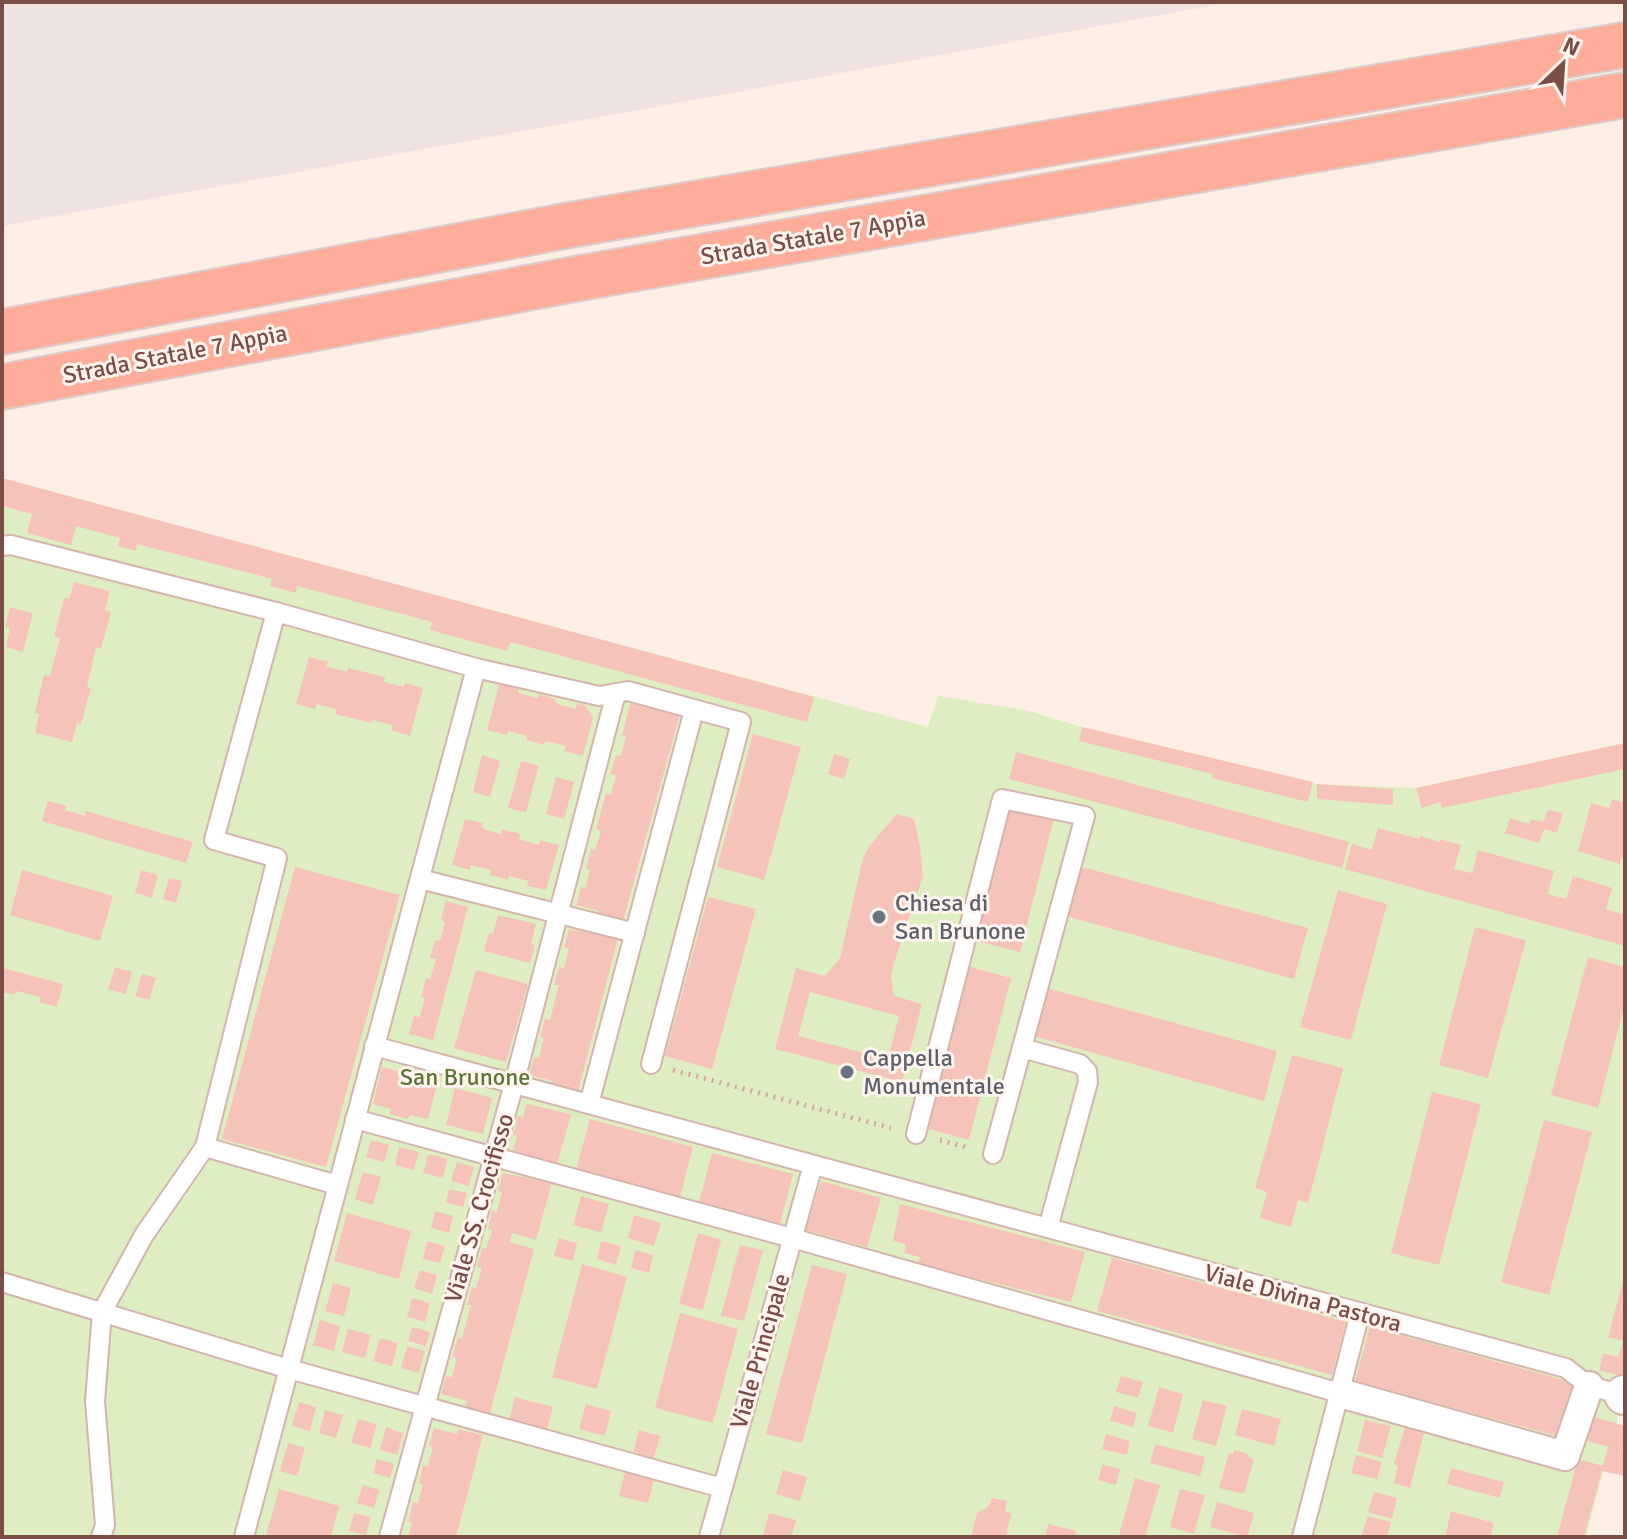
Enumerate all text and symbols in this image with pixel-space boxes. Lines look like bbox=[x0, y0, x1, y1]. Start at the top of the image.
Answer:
north arrow bbox=[1523, 24, 1603, 104]
text: N bbox=[1559, 31, 1584, 62]
street label: Strada Statale 7 Appia bbox=[698, 202, 928, 272]
street label: Strada Statale 7 Appia bbox=[60, 318, 290, 390]
place label: Chiesa di San Brunone bbox=[895, 888, 1026, 946]
marker: Chiesa di San Brunone bbox=[870, 908, 888, 926]
place label: Cappella Monumentale bbox=[863, 1043, 1005, 1101]
park label: San Brunone bbox=[400, 1062, 530, 1092]
marker: Cappella Monumentale bbox=[838, 1063, 856, 1081]
street label: Viale SS. Crocifisso bbox=[438, 1110, 520, 1306]
street label: Viale Divina Pastora bbox=[1201, 1257, 1405, 1339]
street label: Viale Principale bbox=[723, 1270, 797, 1432]

